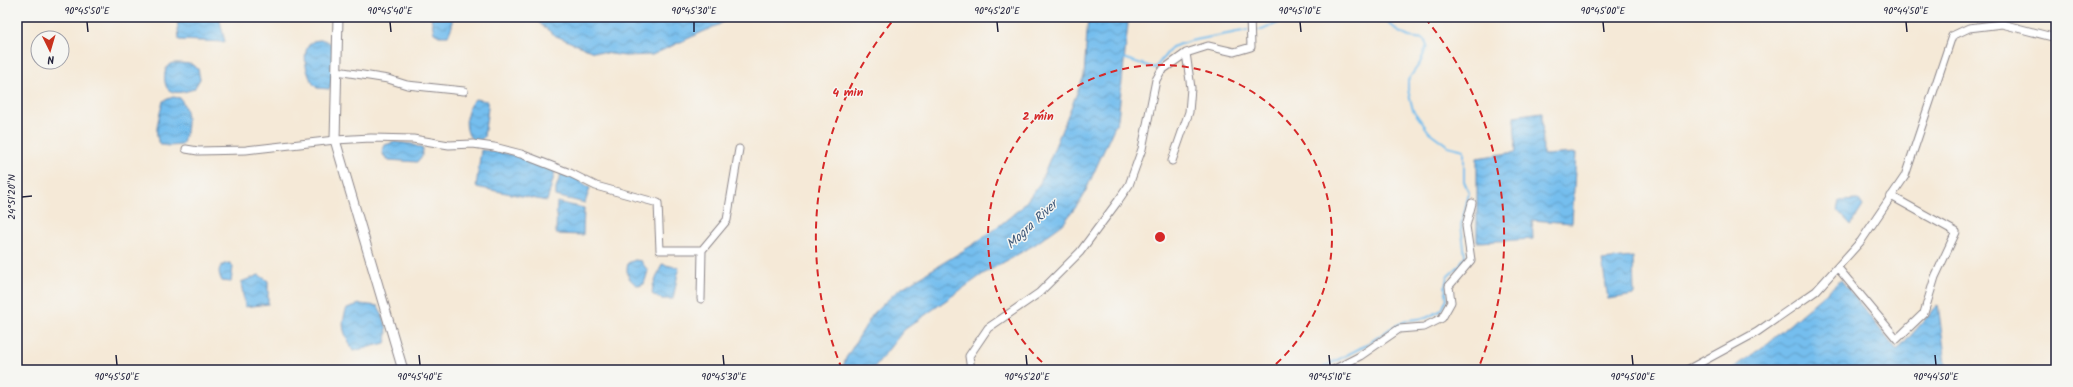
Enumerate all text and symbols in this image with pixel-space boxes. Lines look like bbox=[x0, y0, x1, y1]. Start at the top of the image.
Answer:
text: 90°45'50"E bbox=[64, 3, 111, 19]
text: 90°45'40"E bbox=[367, 3, 414, 19]
text: 90°45'30"E bbox=[671, 3, 718, 19]
text: 90°45'20"E bbox=[974, 3, 1021, 19]
text: 90°45'10"E bbox=[1279, 3, 1323, 19]
text: 90°45'00"E bbox=[1581, 3, 1627, 19]
text: 90°44'50"E bbox=[1883, 3, 1930, 19]
north arrow bbox=[30, 30, 70, 70]
text: N bbox=[46, 50, 55, 68]
text: 4 min bbox=[833, 83, 864, 102]
text: 2 min bbox=[1022, 107, 1054, 126]
text: 24°51'20"N bbox=[4, 174, 20, 220]
water label: Mogra River bbox=[1001, 194, 1065, 255]
centre of rings bbox=[1153, 230, 1167, 244]
text: 90°45'50"E bbox=[94, 369, 141, 385]
text: 90°45'40"E bbox=[397, 369, 444, 385]
text: 90°45'30"E bbox=[701, 369, 748, 385]
text: 90°45'20"E bbox=[1004, 369, 1051, 385]
text: 90°45'10"E bbox=[1309, 369, 1353, 385]
text: 90°45'00"E bbox=[1611, 369, 1657, 385]
text: 90°44'50"E bbox=[1913, 369, 1960, 385]

